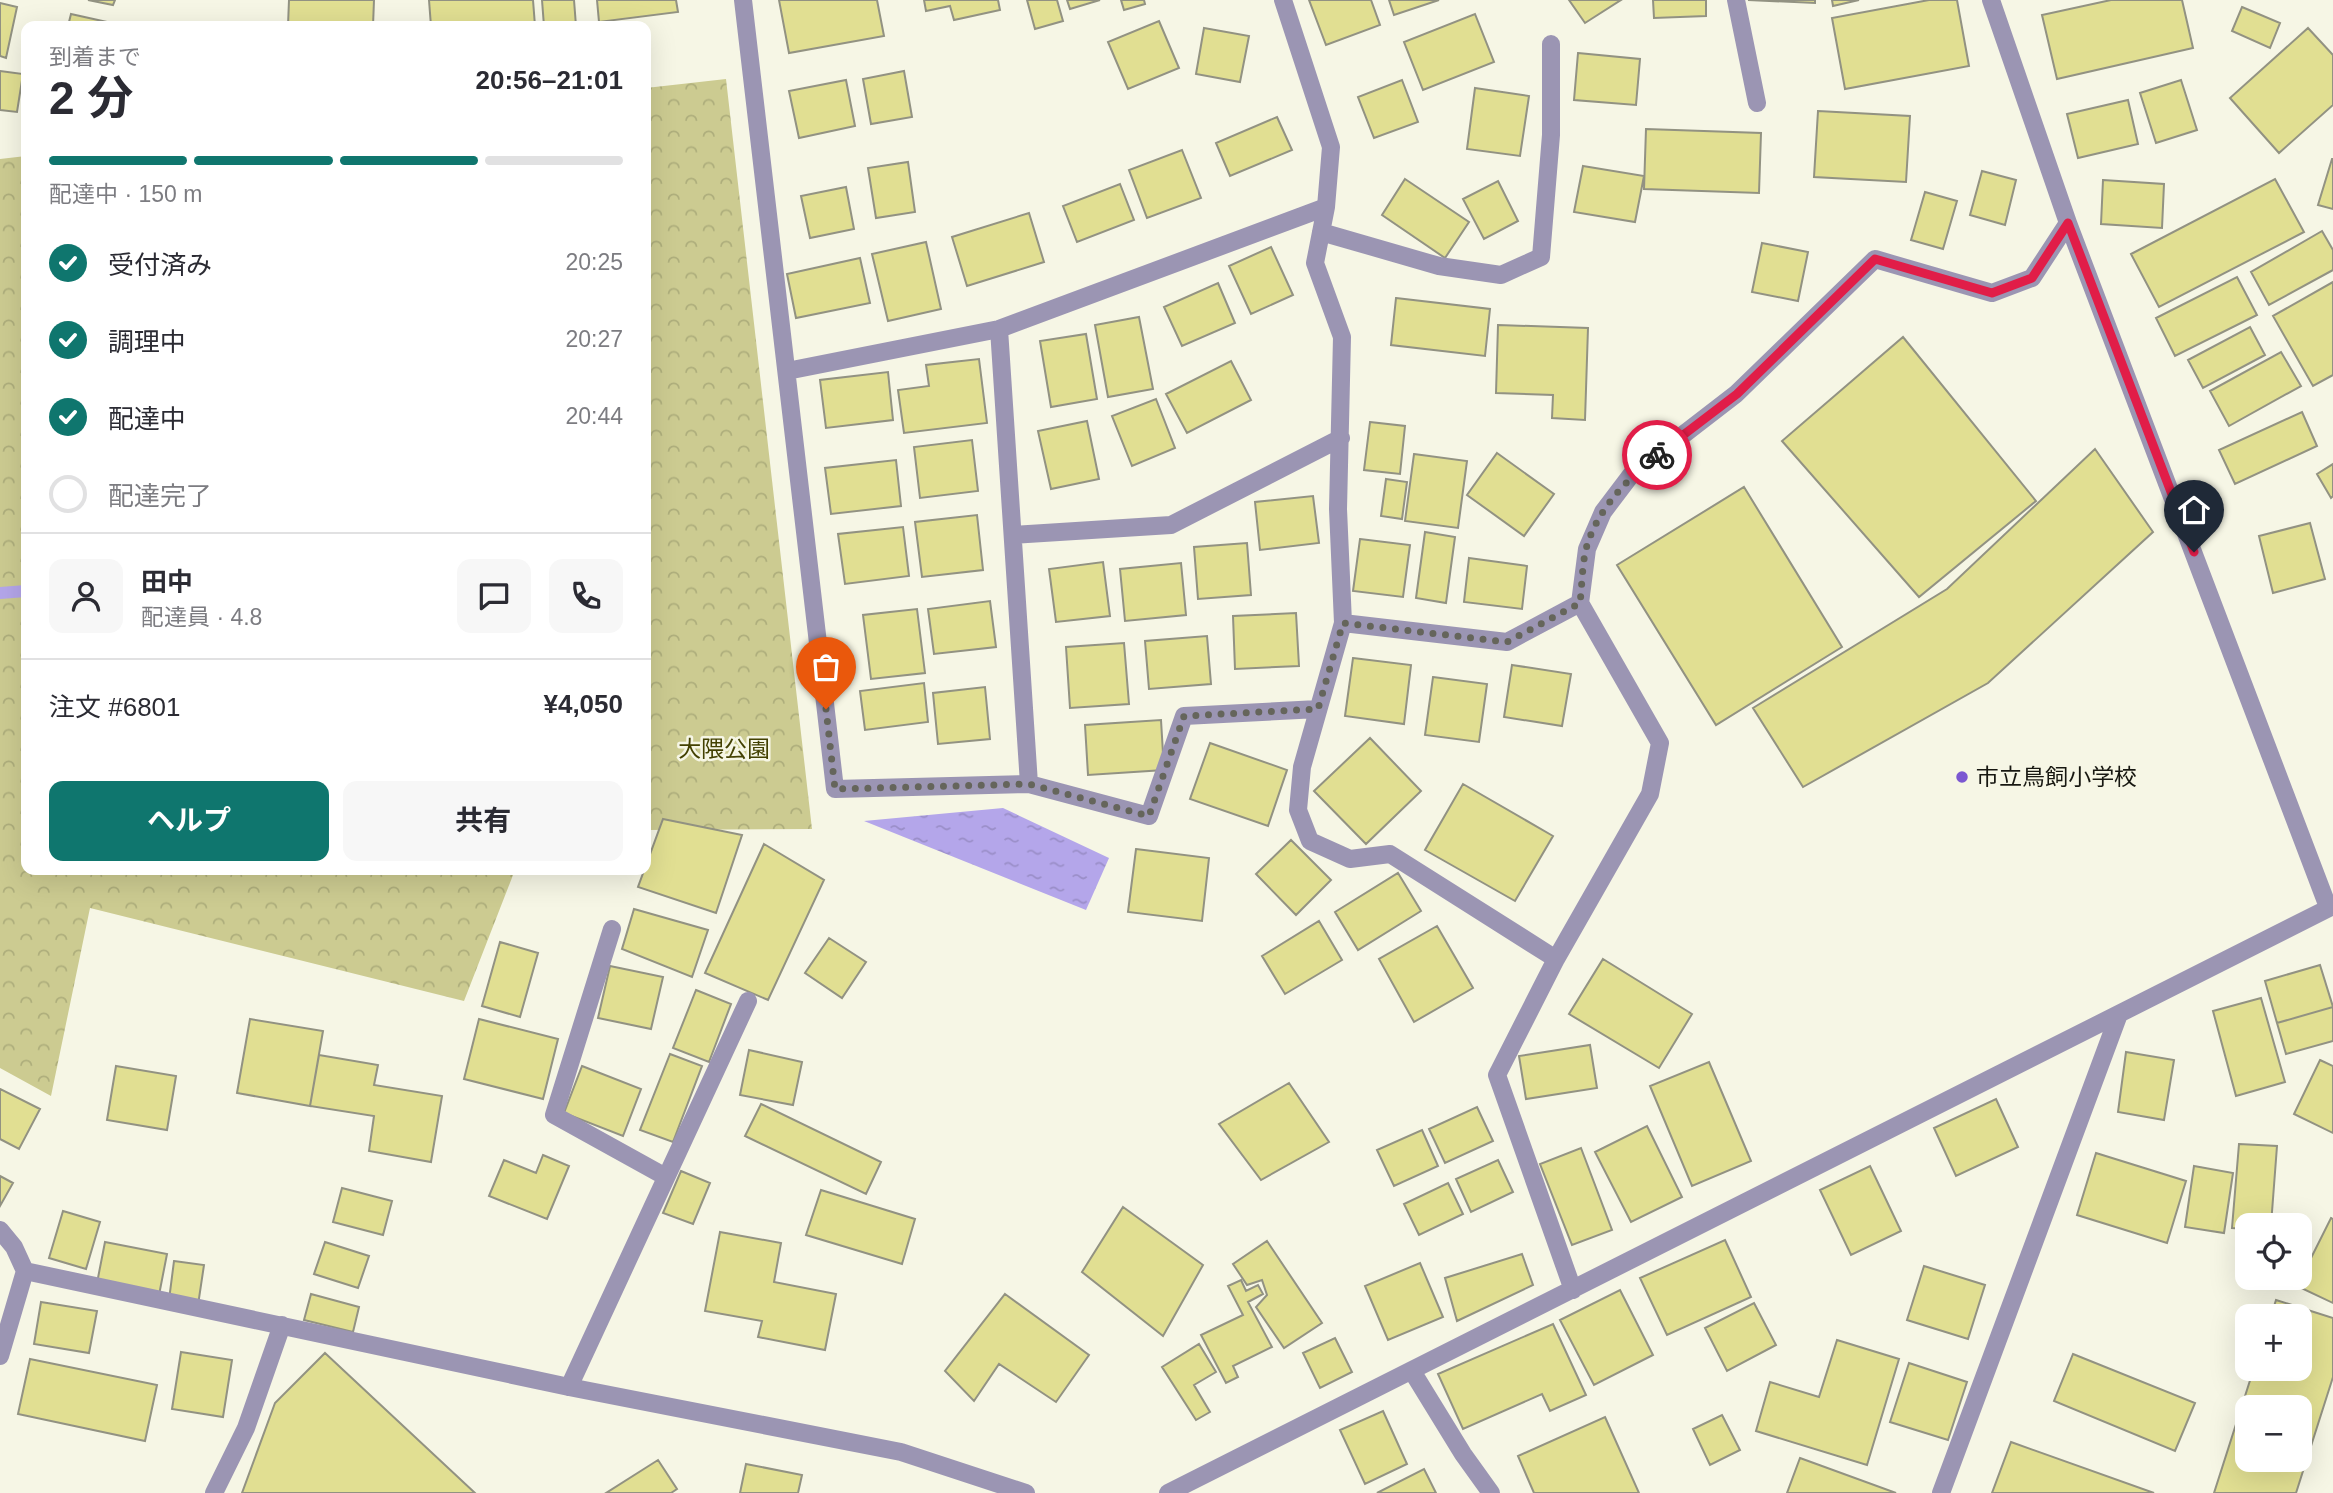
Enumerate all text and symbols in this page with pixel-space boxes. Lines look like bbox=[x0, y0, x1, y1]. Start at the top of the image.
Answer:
text: 到着まで bbox=[49, 44, 141, 70]
text: 20:56–21:01 bbox=[476, 65, 623, 95]
text: 2 分 bbox=[49, 72, 133, 124]
text: 配達中 · 150 m bbox=[49, 181, 202, 207]
icon: check bbox=[49, 244, 87, 282]
text: 20:25 bbox=[565, 249, 623, 275]
text: 受付済み bbox=[108, 250, 212, 280]
icon: check bbox=[49, 321, 87, 359]
text: 20:27 bbox=[565, 326, 623, 352]
text: 調理中 bbox=[108, 327, 186, 357]
icon: check bbox=[49, 398, 87, 436]
text: 20:44 bbox=[565, 403, 623, 429]
text: 配達中 bbox=[108, 404, 186, 434]
courier bbox=[1622, 420, 1692, 490]
icon: bike bbox=[1638, 436, 1676, 474]
pin bbox=[2164, 480, 2224, 552]
text: 配達完了 bbox=[108, 481, 212, 511]
icon: home bbox=[2175, 491, 2213, 529]
button: person bbox=[49, 559, 123, 633]
button: chat bbox=[457, 559, 531, 633]
button: phone bbox=[549, 559, 623, 633]
text: 田中 bbox=[141, 567, 193, 597]
text: 配達員 · 4.8 bbox=[141, 604, 262, 630]
pin bbox=[796, 637, 856, 709]
icon: bag bbox=[807, 648, 845, 686]
text: ¥4,050 bbox=[543, 689, 623, 719]
text: 注文 #6801 bbox=[49, 692, 181, 722]
park label: 大隈公園 bbox=[678, 736, 770, 762]
place label: 市立鳥飼小学校 bbox=[1976, 764, 2137, 790]
marker: 市立鳥飼小学校 bbox=[1954, 769, 1970, 785]
button: ヘルプ bbox=[49, 781, 329, 861]
button: 共有 bbox=[343, 781, 623, 861]
map controls bbox=[2235, 1213, 2312, 1472]
button: locate bbox=[2235, 1213, 2312, 1290]
button: + bbox=[2235, 1304, 2312, 1381]
button: − bbox=[2235, 1395, 2312, 1472]

